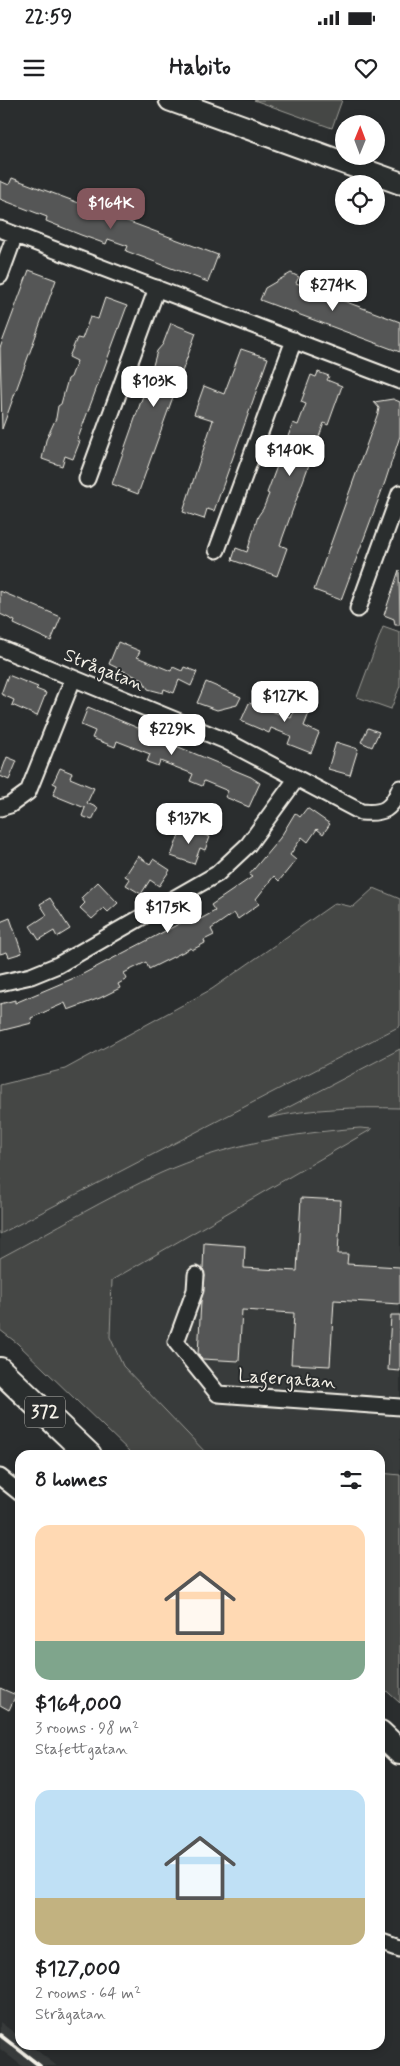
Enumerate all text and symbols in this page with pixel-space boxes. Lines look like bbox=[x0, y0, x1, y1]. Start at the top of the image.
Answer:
text: 22:59 bbox=[25, 5, 72, 30]
icon: menu bbox=[20, 54, 48, 82]
text: Habito bbox=[169, 54, 231, 82]
icon: heart bbox=[352, 54, 380, 82]
north arrow bbox=[335, 115, 385, 165]
map controls bbox=[335, 115, 385, 225]
button: locate bbox=[335, 175, 385, 225]
pin: $164K bbox=[76, 188, 146, 230]
text: $164K bbox=[88, 193, 134, 214]
pin: $274K bbox=[298, 270, 368, 312]
text: $274K bbox=[310, 275, 356, 296]
pin: $103K bbox=[119, 366, 189, 408]
text: $103K bbox=[132, 371, 176, 392]
pin: $140K bbox=[255, 434, 325, 477]
text: $140K bbox=[266, 440, 314, 461]
street label: Strågatan bbox=[60, 643, 148, 698]
pin: $127K bbox=[250, 680, 320, 723]
text: $127K bbox=[262, 686, 308, 707]
pin: $229K bbox=[137, 714, 207, 756]
text: $229K bbox=[149, 719, 195, 740]
pin: $137K bbox=[154, 802, 224, 845]
text: $137K bbox=[167, 808, 211, 829]
pin: $175K bbox=[133, 892, 203, 934]
text: $175K bbox=[146, 897, 190, 918]
street label: Lagergatan bbox=[237, 1363, 337, 1398]
road number: 372 bbox=[25, 1396, 65, 1428]
text: 8 homes bbox=[35, 1466, 107, 1494]
icon: filters bbox=[337, 1466, 365, 1494]
icon: home bbox=[155, 1558, 245, 1648]
text: $164,000 bbox=[35, 1690, 122, 1718]
text: 3 rooms · 98 m² bbox=[35, 1718, 139, 1739]
text: Stafettgatan bbox=[35, 1739, 128, 1760]
icon: home bbox=[155, 1823, 245, 1913]
text: $127,000 bbox=[35, 1955, 120, 1983]
text: 2 rooms · 64 m² bbox=[35, 1983, 141, 2004]
text: Strågatan bbox=[35, 2004, 106, 2025]

